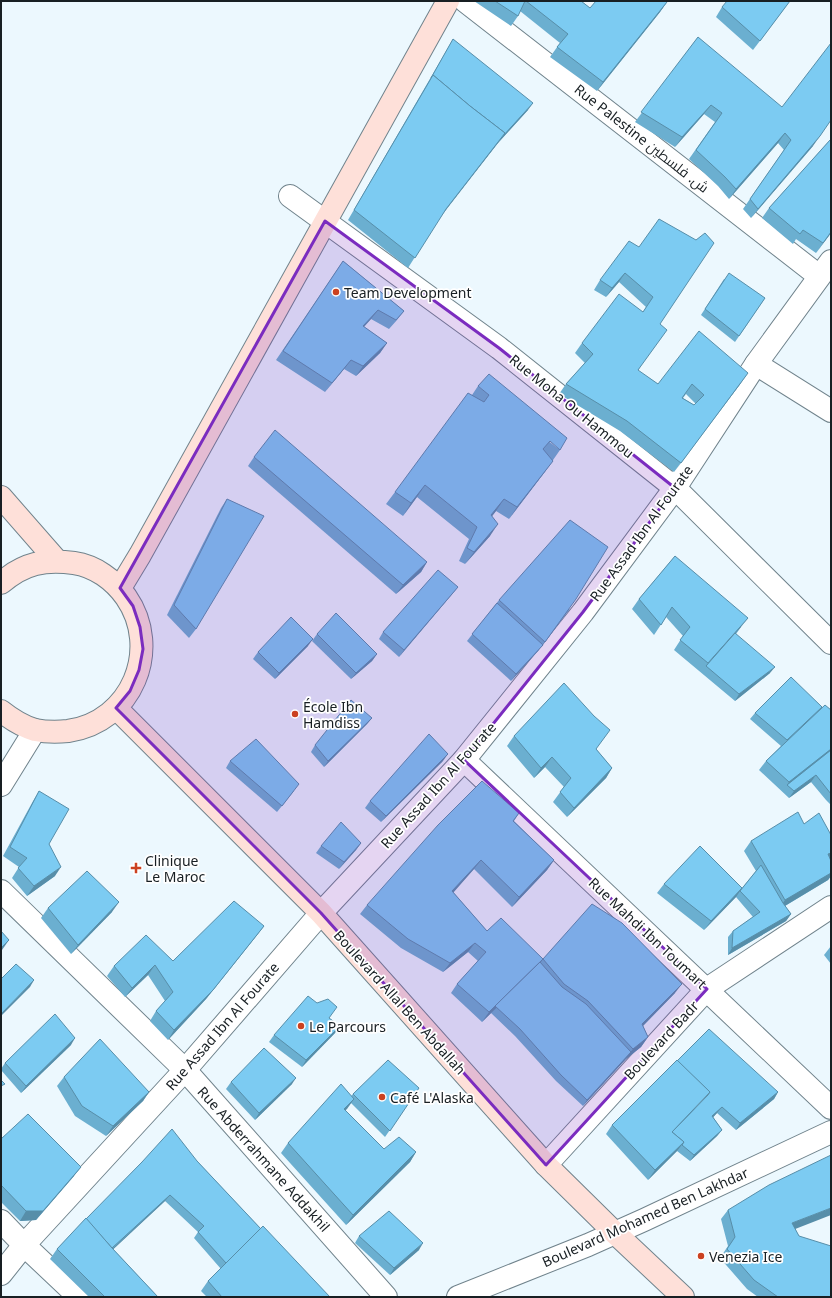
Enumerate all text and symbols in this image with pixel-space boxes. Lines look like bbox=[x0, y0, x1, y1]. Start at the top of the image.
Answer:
street label: Rue Palestine ش. فلسطين bbox=[571, 79, 713, 197]
place label: Team Development bbox=[344, 283, 472, 302]
marker: Team Development bbox=[331, 287, 341, 297]
street label: Rue Moha Ou Hammou bbox=[506, 350, 638, 462]
street label: Rue Assad Ibn Al Fourate bbox=[585, 461, 697, 605]
place label: École Ibn Hamdiss bbox=[303, 697, 363, 732]
marker: École Ibn Hamdiss bbox=[290, 709, 300, 719]
street label: Rue Assad Ibn Al Fourate bbox=[376, 718, 500, 852]
place label: Clinique Le Maroc bbox=[145, 851, 205, 886]
marker: Clinique Le Maroc bbox=[130, 862, 142, 874]
street label: Rue Mahdi Ibn Toumart bbox=[585, 873, 711, 993]
street label: Boulevard Allal Ben Abdallah bbox=[330, 926, 470, 1078]
street label: Rue Assad Ibn Al Fourate bbox=[161, 958, 283, 1094]
street label: Boulevard Badr bbox=[619, 996, 703, 1084]
place label: Le Parcours bbox=[309, 1017, 386, 1036]
marker: Le Parcours bbox=[296, 1021, 306, 1031]
street label: Rue Abderrahmane Addakhil bbox=[194, 1082, 334, 1236]
place label: Café L'Alaska bbox=[390, 1088, 474, 1107]
marker: Café L'Alaska bbox=[377, 1092, 387, 1102]
street label: Boulevard Mohamed Ben Lakhdar bbox=[539, 1163, 751, 1271]
place label: Venezia Ice bbox=[709, 1247, 783, 1266]
marker: Venezia Ice bbox=[696, 1251, 706, 1261]

